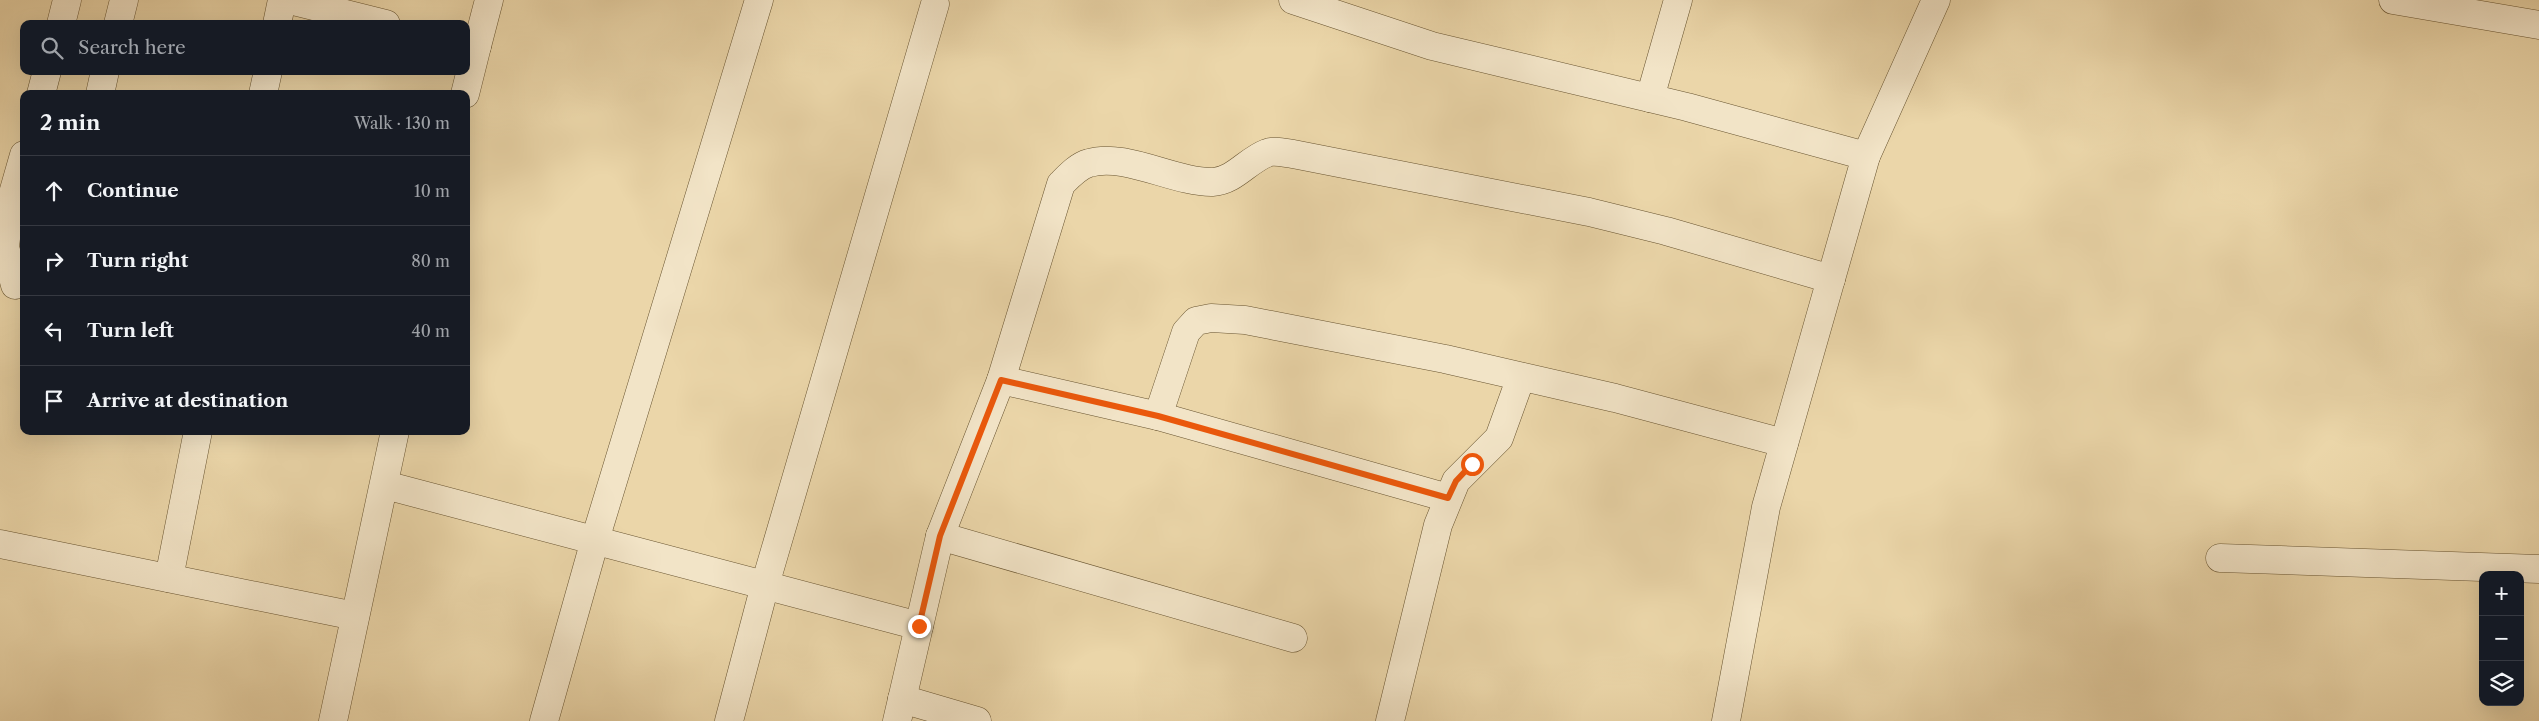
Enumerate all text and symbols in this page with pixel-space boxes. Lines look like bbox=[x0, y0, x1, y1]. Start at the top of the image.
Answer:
search box bbox=[20, 20, 470, 75]
icon: search bbox=[38, 34, 66, 62]
text: Search here bbox=[78, 36, 186, 59]
text: 2 min bbox=[40, 110, 100, 135]
text: Walk · 130 m bbox=[354, 113, 450, 133]
icon: ahead bbox=[40, 177, 68, 205]
text: Continue bbox=[87, 179, 179, 202]
text: 10 m bbox=[414, 181, 450, 201]
icon: right bbox=[40, 247, 68, 275]
text: Turn right bbox=[87, 249, 188, 272]
text: 80 m bbox=[411, 251, 450, 271]
icon: left bbox=[40, 317, 68, 345]
text: Turn left bbox=[87, 319, 174, 342]
text: 40 m bbox=[411, 321, 450, 341]
icon: arrive bbox=[40, 387, 68, 415]
text: Arrive at destination bbox=[87, 389, 288, 412]
route start bbox=[1461, 453, 1484, 476]
map controls bbox=[2479, 571, 2524, 706]
button: + bbox=[2479, 571, 2524, 616]
route end bbox=[908, 615, 931, 638]
button: − bbox=[2479, 616, 2524, 661]
button: layers bbox=[2479, 661, 2524, 706]

